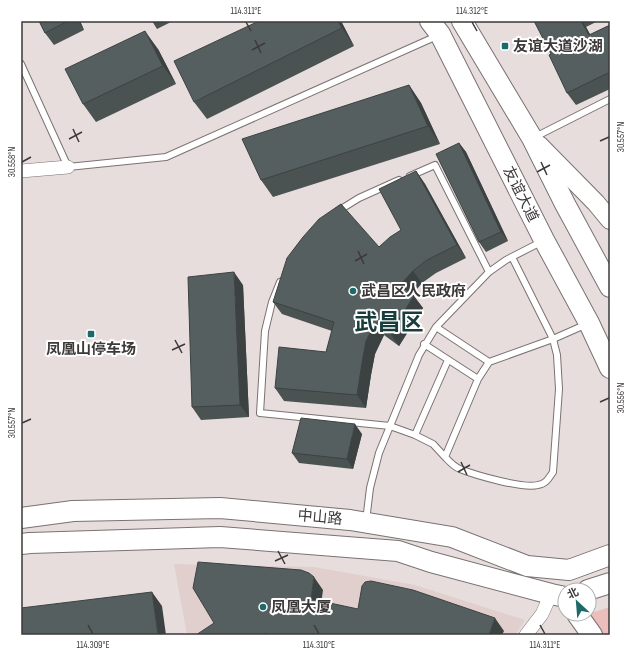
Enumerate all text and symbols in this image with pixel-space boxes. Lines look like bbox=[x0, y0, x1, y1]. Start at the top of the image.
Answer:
text: 114.311°E bbox=[231, 5, 261, 17]
text: 114.312°E bbox=[456, 5, 488, 17]
place label: 友谊大道沙湖 bbox=[513, 37, 603, 56]
marker: 友谊大道沙湖 bbox=[500, 41, 510, 51]
text: 30.557°N bbox=[615, 122, 627, 152]
text: 30.558°N bbox=[6, 147, 18, 177]
street label: 友谊大道 bbox=[498, 163, 543, 225]
place label: 武昌区人民政府 bbox=[361, 282, 466, 301]
marker: 武昌区人民政府 bbox=[348, 286, 358, 296]
district label: 武昌区 bbox=[355, 309, 424, 337]
marker: 凤凰山停车场 bbox=[86, 329, 96, 339]
place label: 凤凰山停车场 bbox=[46, 340, 136, 359]
text: 30.556°N bbox=[615, 383, 627, 413]
text: 30.557°N bbox=[6, 408, 18, 438]
street label: 中山路 bbox=[297, 506, 343, 529]
north arrow bbox=[557, 582, 597, 622]
text: 北 bbox=[565, 585, 581, 602]
place label: 凤凰大厦 bbox=[271, 598, 331, 617]
marker: 凤凰大厦 bbox=[258, 602, 268, 612]
text: 114.309°E bbox=[76, 639, 110, 651]
text: 114.310°E bbox=[303, 639, 335, 651]
text: 114.311°E bbox=[530, 639, 560, 651]

